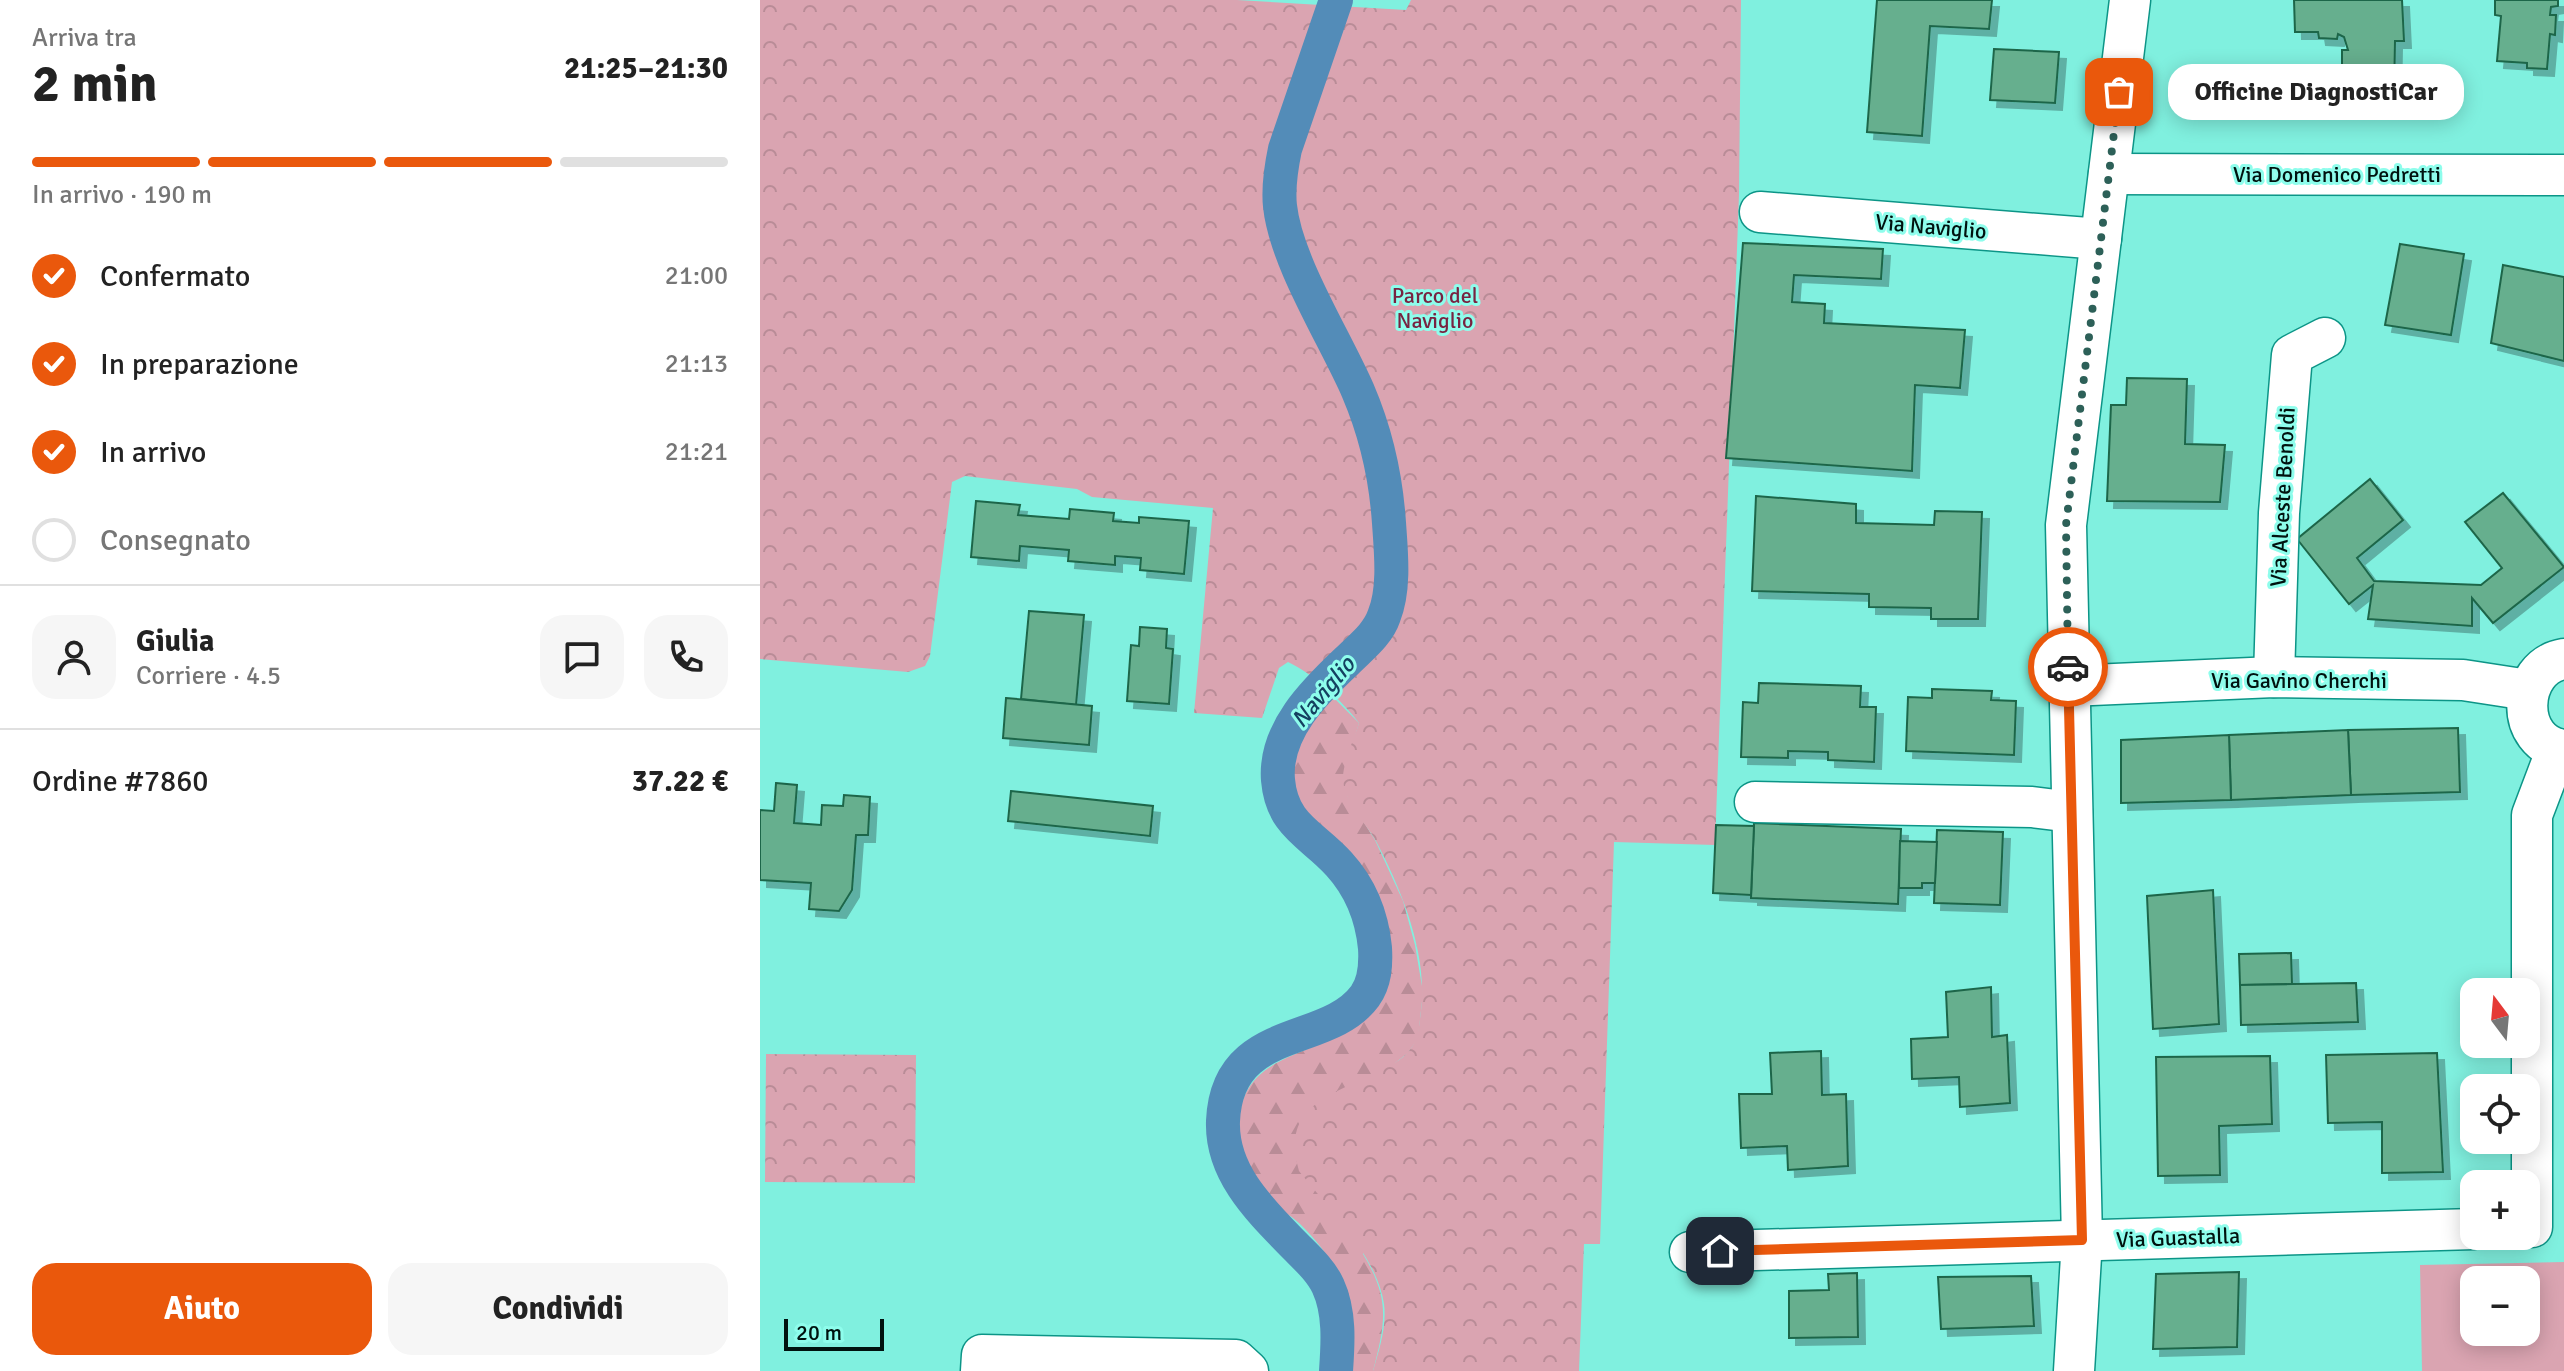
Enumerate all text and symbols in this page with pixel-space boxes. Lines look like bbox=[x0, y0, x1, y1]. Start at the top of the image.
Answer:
text: Arriva tra bbox=[32, 22, 137, 54]
text: 21:25–21:30 bbox=[564, 50, 728, 87]
text: 2 min bbox=[32, 52, 158, 116]
pin bbox=[2085, 58, 2153, 126]
callout: Officine DiagnostiCar bbox=[2167, 64, 2463, 120]
icon: bag bbox=[2097, 70, 2141, 114]
text: Officine DiagnostiCar bbox=[2194, 76, 2438, 108]
street label: Via Domenico Pedretti bbox=[2233, 161, 2441, 188]
text: In arrivo · 190 m bbox=[32, 179, 212, 211]
street label: Via Naviglio bbox=[1874, 208, 1988, 245]
icon: check bbox=[32, 254, 76, 298]
text: Confermato bbox=[100, 258, 250, 295]
text: 21:00 bbox=[665, 260, 728, 292]
park label: Parco del Naviglio bbox=[1392, 282, 1478, 334]
icon: check bbox=[32, 342, 76, 386]
text: In preparazione bbox=[100, 346, 299, 383]
text: 21:13 bbox=[665, 348, 728, 380]
street label: Via Alceste Benoldi bbox=[2264, 406, 2301, 588]
icon: check bbox=[32, 430, 76, 474]
text: In arrivo bbox=[100, 434, 206, 471]
text: 21:21 bbox=[665, 436, 728, 468]
text: Consegnato bbox=[100, 522, 251, 559]
button: person bbox=[32, 615, 116, 699]
button: chat bbox=[540, 615, 624, 699]
button: phone bbox=[644, 615, 728, 699]
text: Giulia bbox=[136, 623, 214, 660]
courier bbox=[2028, 627, 2108, 707]
icon: car bbox=[2046, 645, 2090, 689]
water label: Naviglio bbox=[1285, 649, 1362, 734]
text: Corriere · 4.5 bbox=[136, 660, 281, 692]
street label: Via Gavino Cherchi bbox=[2211, 667, 2387, 694]
text: Ordine #7860 bbox=[32, 763, 209, 800]
text: 37.22 € bbox=[632, 763, 728, 800]
north arrow bbox=[2460, 978, 2540, 1058]
map controls bbox=[2460, 978, 2540, 1346]
button: locate bbox=[2460, 1074, 2540, 1154]
button: + bbox=[2460, 1170, 2540, 1250]
pin bbox=[1686, 1217, 1754, 1285]
street label: Via Guastalla bbox=[2115, 1222, 2241, 1253]
icon: home bbox=[1698, 1229, 1742, 1273]
button: Aiuto bbox=[32, 1263, 372, 1355]
button: Condividi bbox=[388, 1263, 728, 1355]
button: − bbox=[2460, 1266, 2540, 1346]
scale bar bbox=[784, 1315, 884, 1351]
text: 20 m bbox=[796, 1319, 842, 1346]

